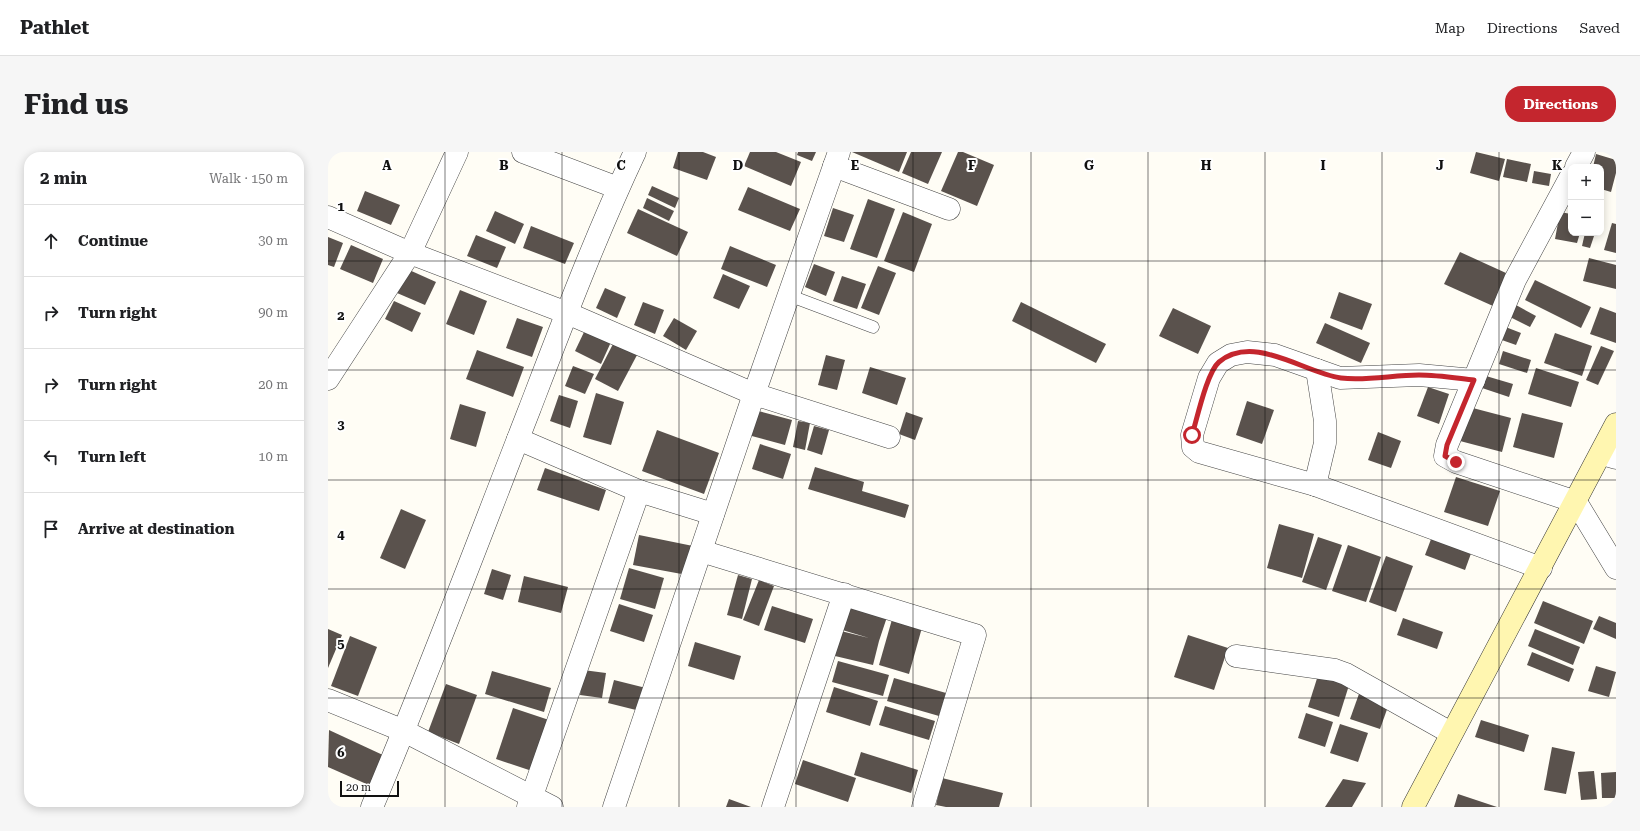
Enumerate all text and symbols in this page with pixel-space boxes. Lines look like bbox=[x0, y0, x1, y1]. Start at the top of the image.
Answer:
text: Pathlet bbox=[20, 16, 89, 39]
text: Map bbox=[1435, 20, 1465, 36]
text: Directions bbox=[1487, 20, 1557, 36]
text: Saved bbox=[1579, 20, 1620, 36]
button: Directions bbox=[1505, 86, 1616, 122]
text: Find us bbox=[24, 88, 128, 121]
text: A bbox=[382, 158, 392, 173]
text: B bbox=[499, 158, 509, 173]
text: C bbox=[616, 158, 626, 173]
text: D bbox=[733, 158, 743, 173]
text: E bbox=[851, 158, 859, 173]
text: F bbox=[968, 158, 976, 173]
text: G bbox=[1084, 158, 1094, 173]
text: H bbox=[1201, 158, 1212, 173]
text: I bbox=[1320, 158, 1326, 173]
text: J bbox=[1436, 158, 1444, 173]
text: K bbox=[1552, 158, 1563, 173]
map controls bbox=[1568, 164, 1604, 236]
button: + bbox=[1568, 164, 1604, 200]
text: 2 min bbox=[40, 168, 87, 188]
text: Walk · 150 m bbox=[209, 171, 288, 186]
text: 1 bbox=[337, 199, 345, 214]
button: − bbox=[1568, 200, 1604, 236]
icon: ahead bbox=[40, 230, 62, 252]
text: Continue bbox=[78, 232, 148, 250]
text: 30 m bbox=[258, 233, 288, 248]
icon: right bbox=[40, 302, 62, 324]
text: Turn right bbox=[78, 304, 157, 322]
text: 90 m bbox=[258, 305, 288, 320]
text: 2 bbox=[337, 308, 345, 323]
icon: right bbox=[40, 374, 62, 396]
text: Turn right bbox=[78, 376, 157, 394]
text: 20 m bbox=[258, 377, 288, 392]
text: 3 bbox=[337, 417, 345, 432]
route start bbox=[1183, 426, 1201, 444]
icon: left bbox=[40, 446, 62, 468]
text: Turn left bbox=[78, 448, 146, 466]
text: 10 m bbox=[258, 449, 288, 464]
route end bbox=[1447, 453, 1465, 471]
icon: arrive bbox=[40, 518, 62, 540]
text: Arrive at destination bbox=[78, 520, 234, 538]
text: 4 bbox=[337, 527, 345, 542]
text: 5 bbox=[337, 636, 345, 651]
text: 6 bbox=[337, 745, 345, 760]
scale bar bbox=[340, 779, 399, 798]
text: 20 m bbox=[346, 781, 371, 794]

